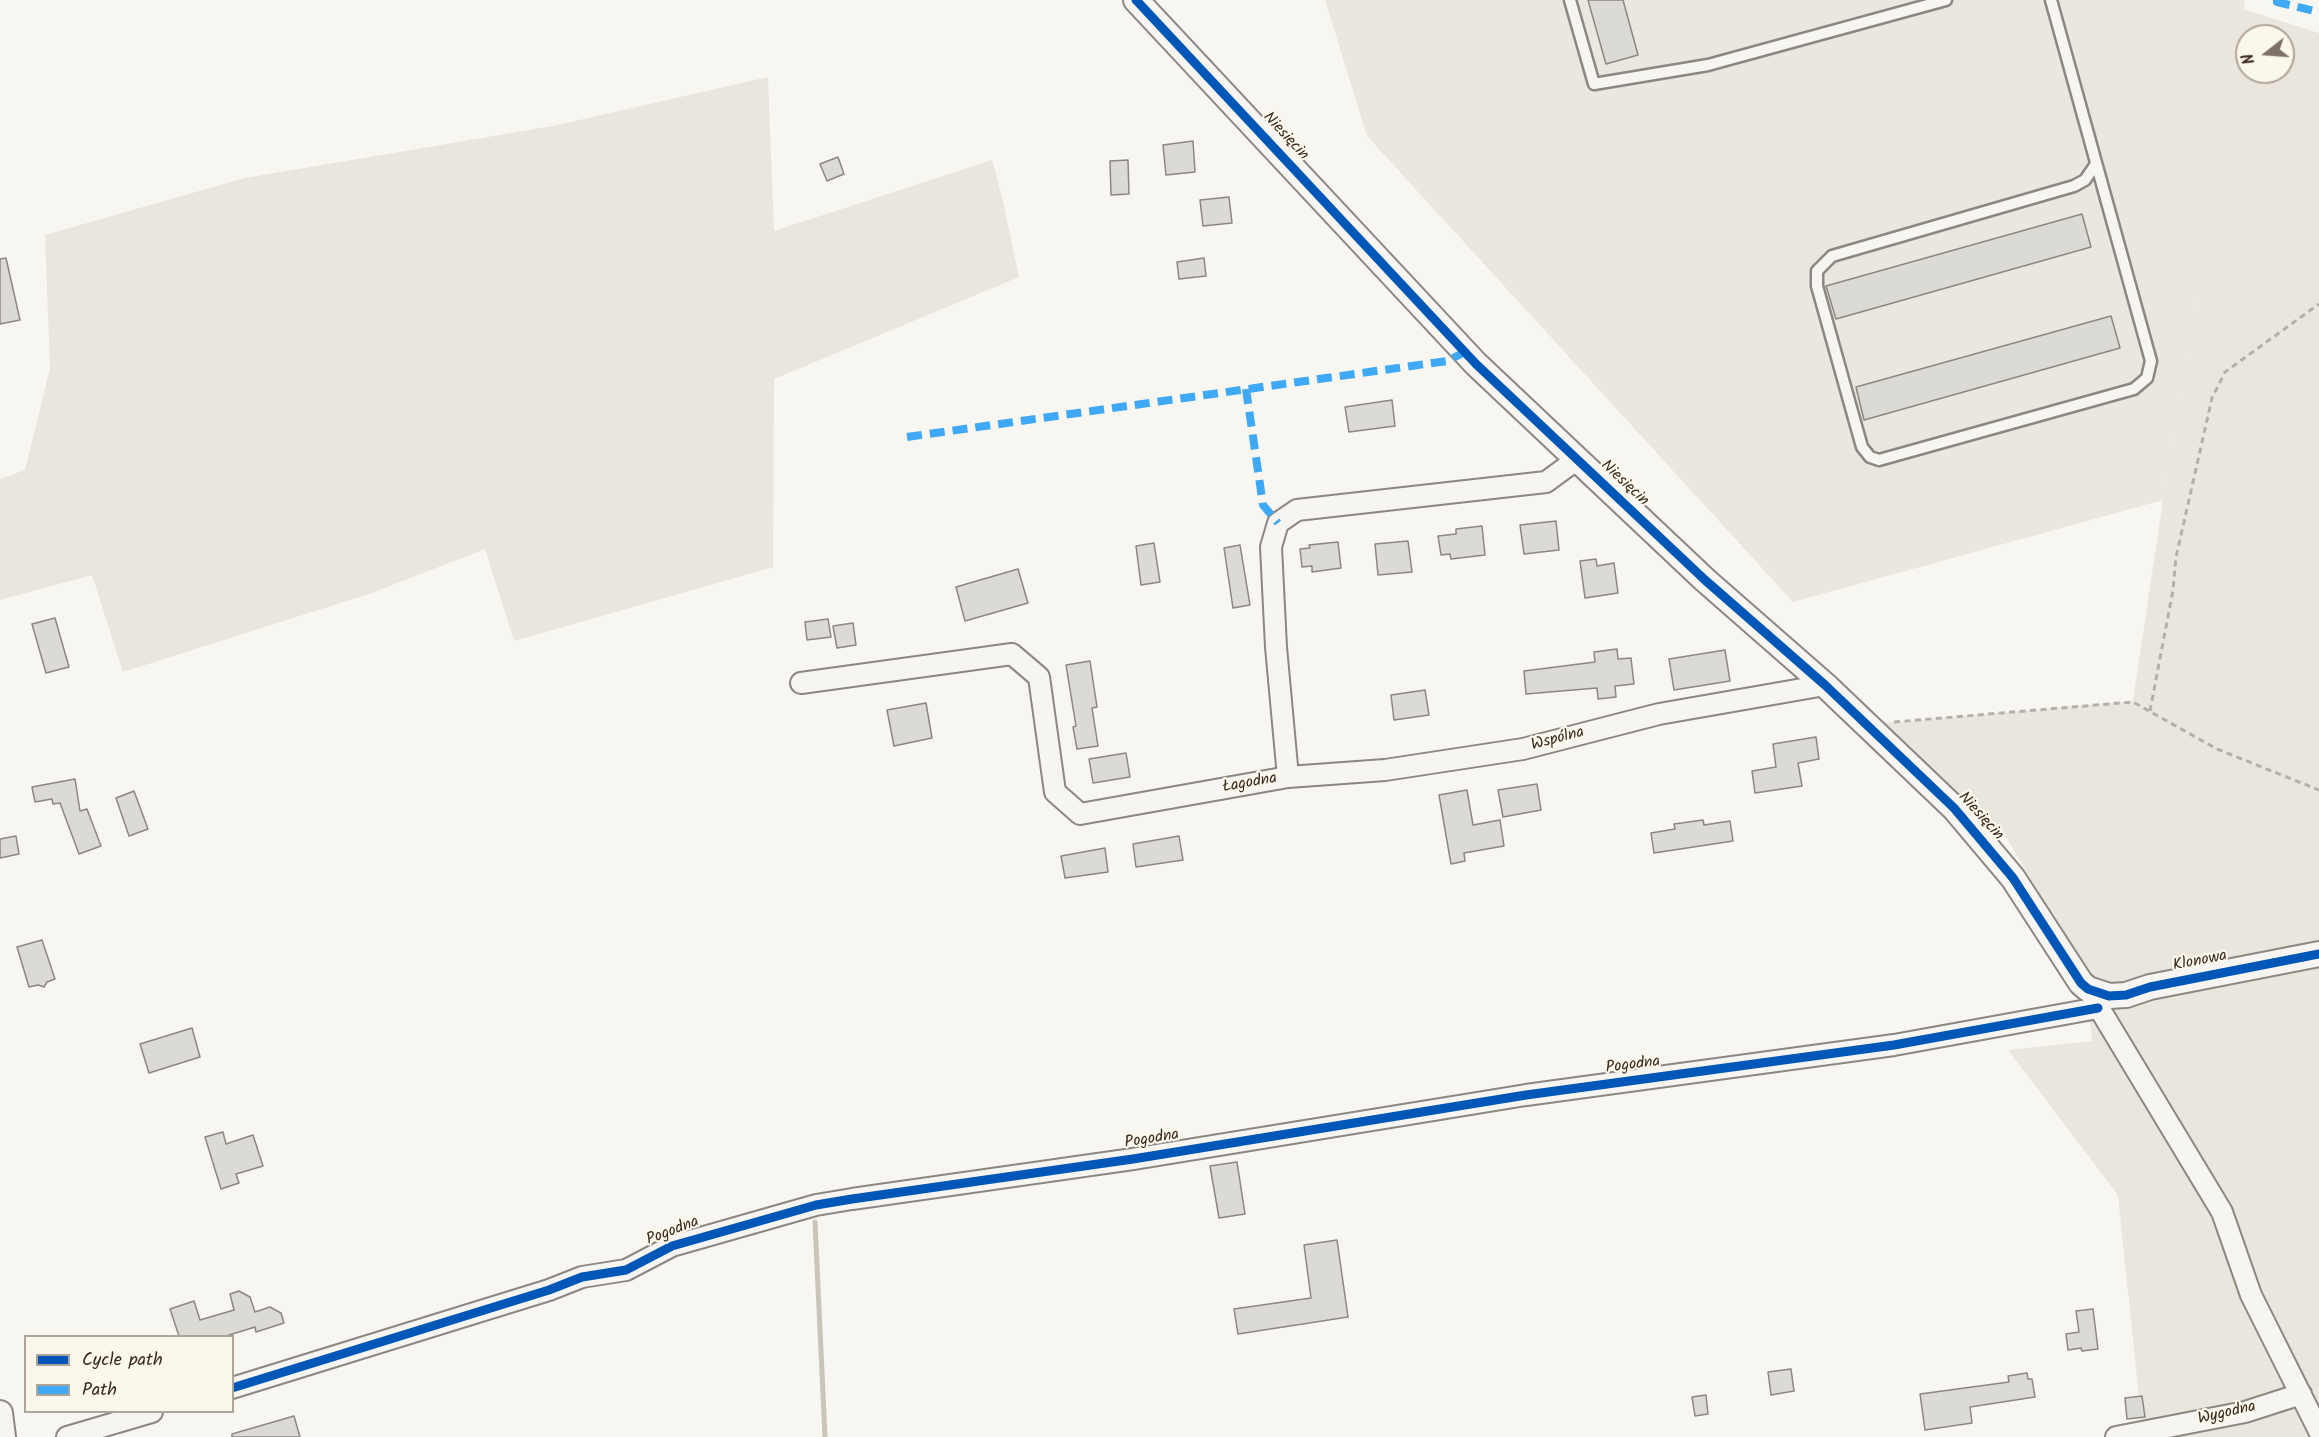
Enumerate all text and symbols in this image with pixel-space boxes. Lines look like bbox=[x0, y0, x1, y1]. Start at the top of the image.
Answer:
north arrow bbox=[2235, 24, 2295, 84]
text: N bbox=[2236, 50, 2263, 67]
street label: Niesięcin bbox=[1258, 109, 1312, 165]
street label: Niesięcin bbox=[1596, 457, 1652, 511]
street label: Wspólna bbox=[1529, 724, 1587, 756]
street label: Łagodna bbox=[1221, 770, 1279, 798]
street label: Niesięcin bbox=[1953, 789, 2007, 845]
street label: Klonowa bbox=[2171, 947, 2229, 977]
street label: Pogodna bbox=[1605, 1053, 1661, 1079]
street label: Pogodna bbox=[1123, 1126, 1181, 1154]
street label: Pogodna bbox=[644, 1213, 702, 1251]
legend bbox=[24, 1335, 234, 1413]
text: Cycle path bbox=[82, 1346, 163, 1375]
text: Path bbox=[82, 1376, 117, 1405]
street label: Wygodna bbox=[2196, 1398, 2258, 1430]

